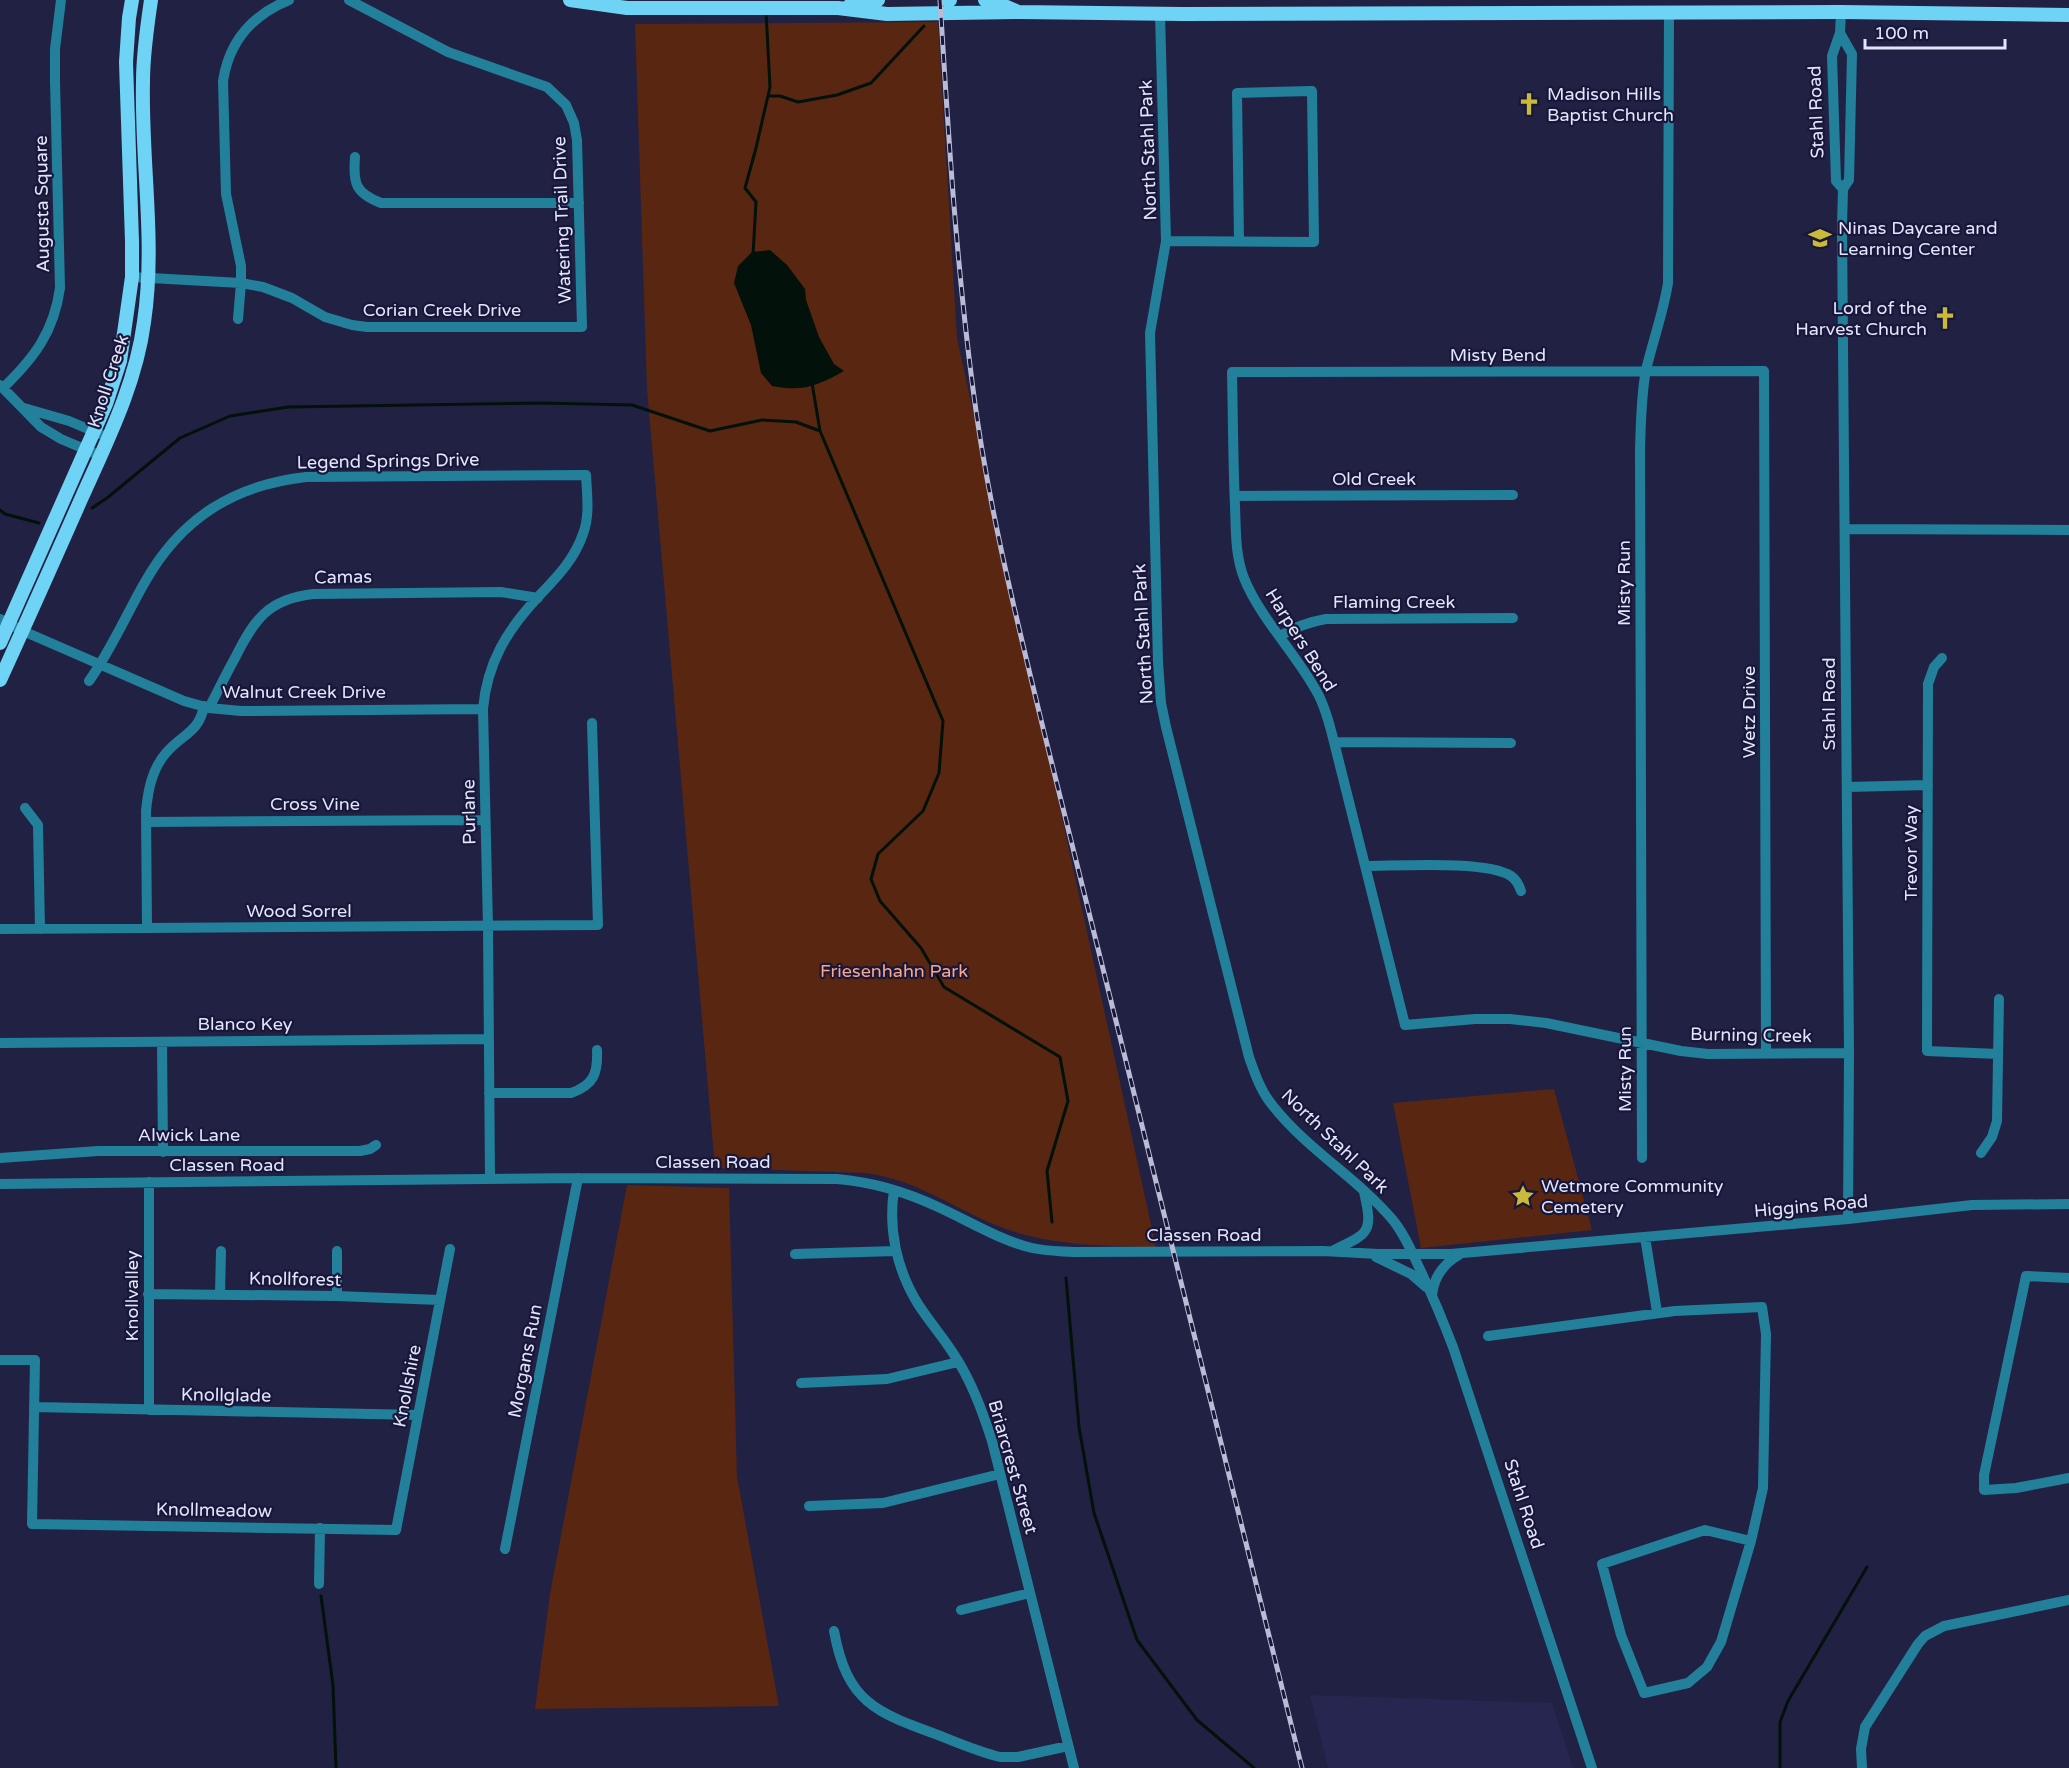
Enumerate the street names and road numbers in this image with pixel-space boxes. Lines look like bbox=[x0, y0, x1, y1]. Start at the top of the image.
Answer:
street label: Stahl Road bbox=[1803, 65, 1829, 159]
street label: North Stahl Park bbox=[1135, 79, 1161, 221]
street label: Augusta Square bbox=[30, 135, 54, 273]
street label: Watering Trail Drive bbox=[548, 136, 576, 304]
street label: Corian Creek Drive bbox=[363, 299, 521, 321]
street label: Knoll Creek bbox=[83, 331, 133, 430]
street label: Misty Bend bbox=[1450, 344, 1546, 366]
street label: Legend Springs Drive bbox=[296, 448, 480, 474]
street label: Old Creek bbox=[1332, 468, 1416, 490]
street label: Misty Run bbox=[1613, 540, 1635, 626]
street label: North Stahl Park bbox=[1128, 563, 1158, 705]
street label: Camas bbox=[314, 565, 372, 589]
street label: Harpers Bend bbox=[1261, 584, 1341, 696]
street label: Flaming Creek bbox=[1333, 591, 1455, 613]
street label: Stahl Road bbox=[1818, 657, 1840, 751]
street label: Wetz Drive bbox=[1738, 666, 1760, 758]
street label: Walnut Creek Drive bbox=[222, 681, 386, 703]
street label: Purlane bbox=[457, 779, 481, 845]
street label: Cross Vine bbox=[270, 793, 360, 815]
street label: Trevor Way bbox=[1900, 805, 1922, 901]
street label: Wood Sorrel bbox=[246, 900, 352, 922]
street label: Blanco Key bbox=[198, 1013, 293, 1035]
street label: Burning Creek bbox=[1690, 1023, 1812, 1047]
street label: Misty Run bbox=[1614, 1026, 1636, 1112]
street label: North Stahl Park bbox=[1277, 1084, 1393, 1198]
street label: Alwick Lane bbox=[138, 1124, 240, 1146]
street label: Classen Road bbox=[655, 1151, 771, 1173]
street label: Classen Road bbox=[169, 1154, 285, 1176]
street label: Higgins Road bbox=[1753, 1190, 1869, 1222]
street label: Classen Road bbox=[1146, 1224, 1262, 1246]
street label: Knollvalley bbox=[121, 1250, 143, 1342]
street label: Knollforest bbox=[249, 1267, 342, 1291]
street label: Morgans Run bbox=[503, 1302, 547, 1420]
street label: Knollshire bbox=[388, 1343, 426, 1429]
street label: Knollglade bbox=[181, 1383, 271, 1407]
street label: Briarcrest Street bbox=[983, 1397, 1043, 1537]
street label: Stahl Road bbox=[1499, 1456, 1549, 1552]
street label: Knollmeadow bbox=[156, 1498, 272, 1522]

